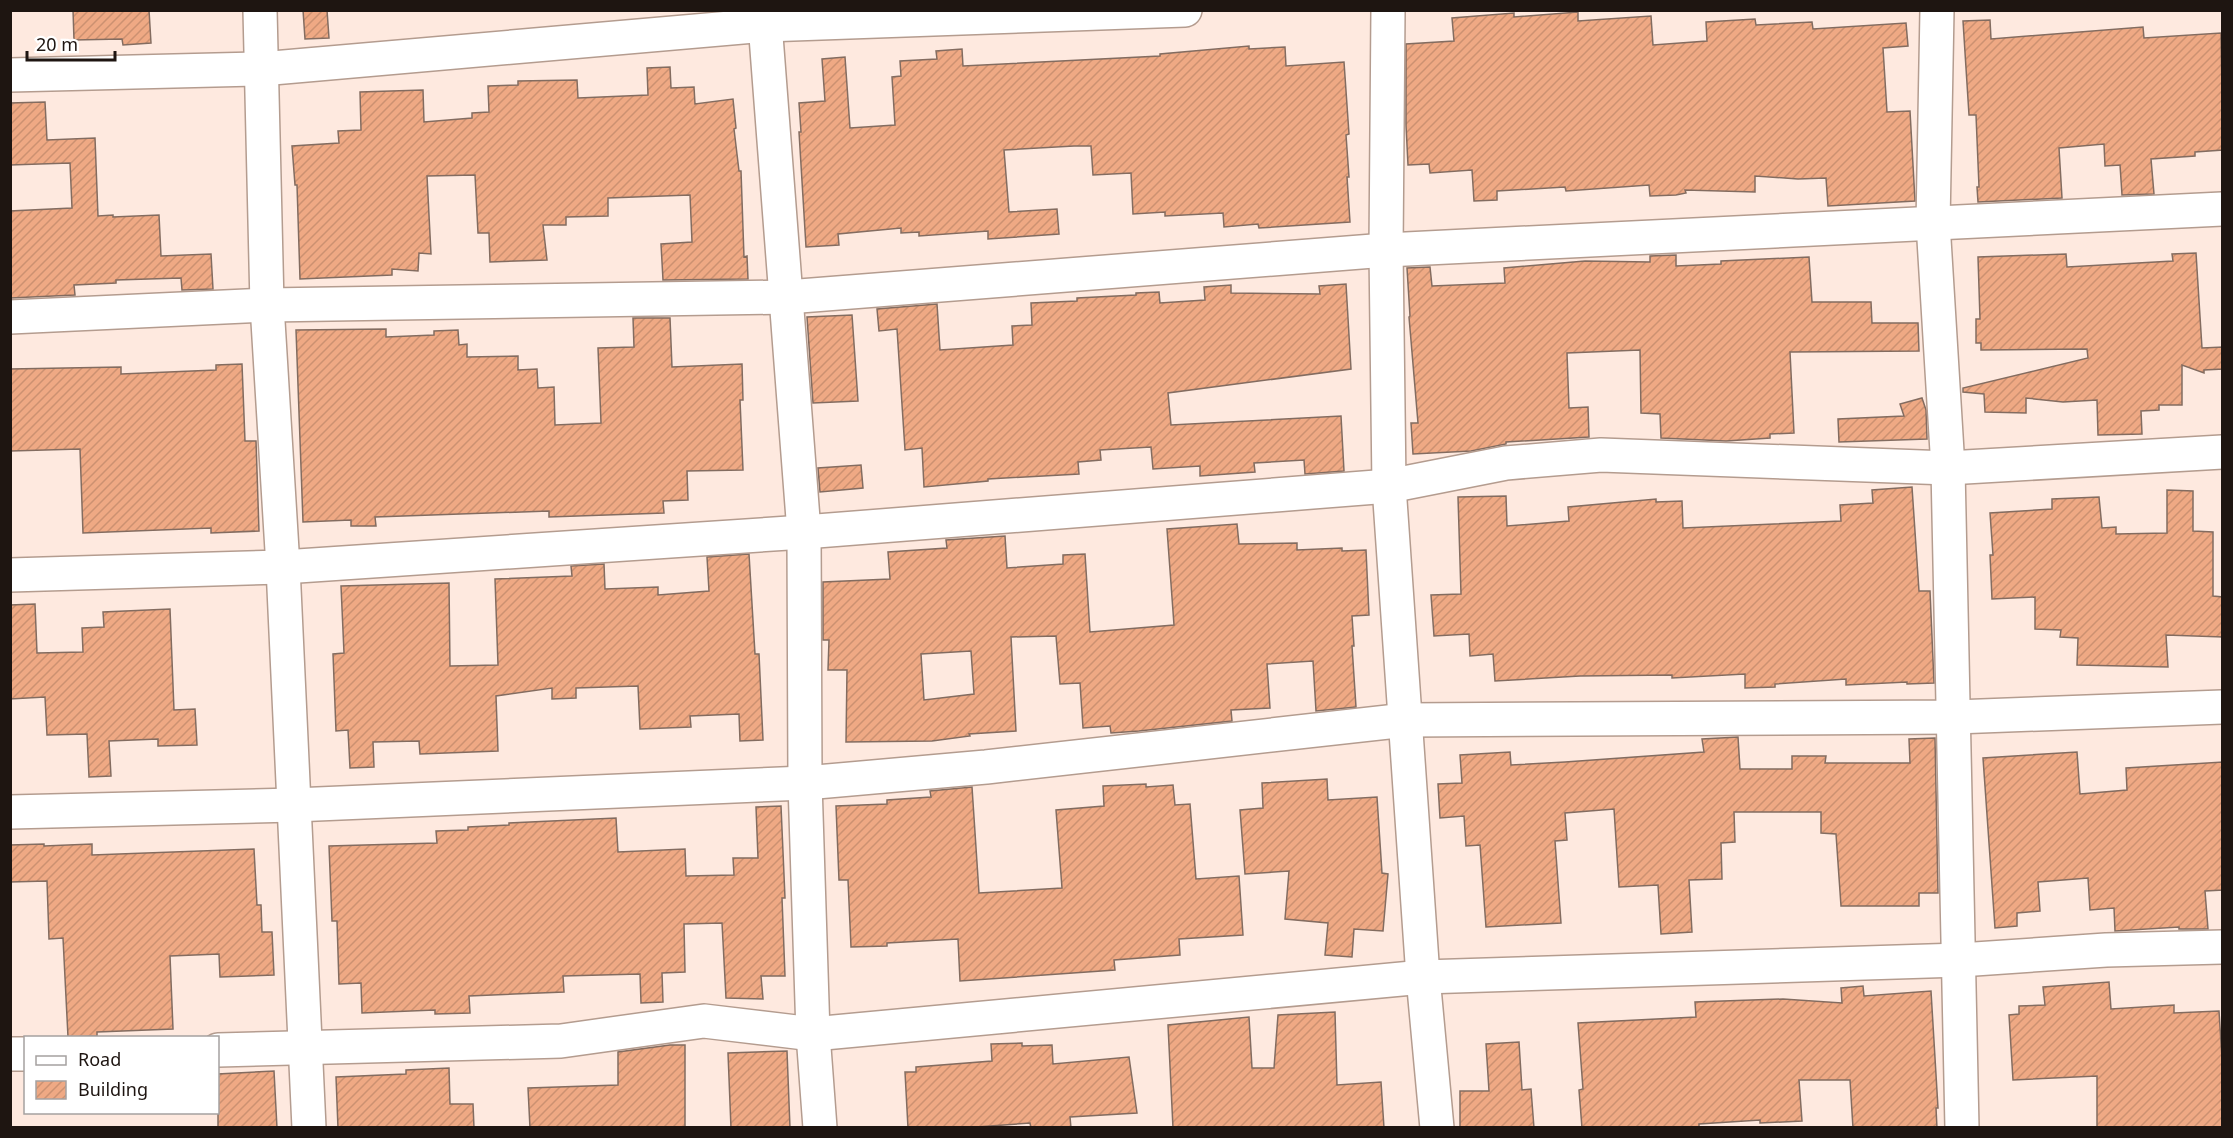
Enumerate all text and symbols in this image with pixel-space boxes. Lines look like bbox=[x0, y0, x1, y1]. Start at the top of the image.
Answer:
scale bar bbox=[27, 24, 116, 62]
text: 20 m bbox=[36, 32, 78, 56]
legend bbox=[24, 1036, 219, 1114]
text: Road bbox=[78, 1047, 121, 1071]
text: Building bbox=[78, 1077, 148, 1101]

